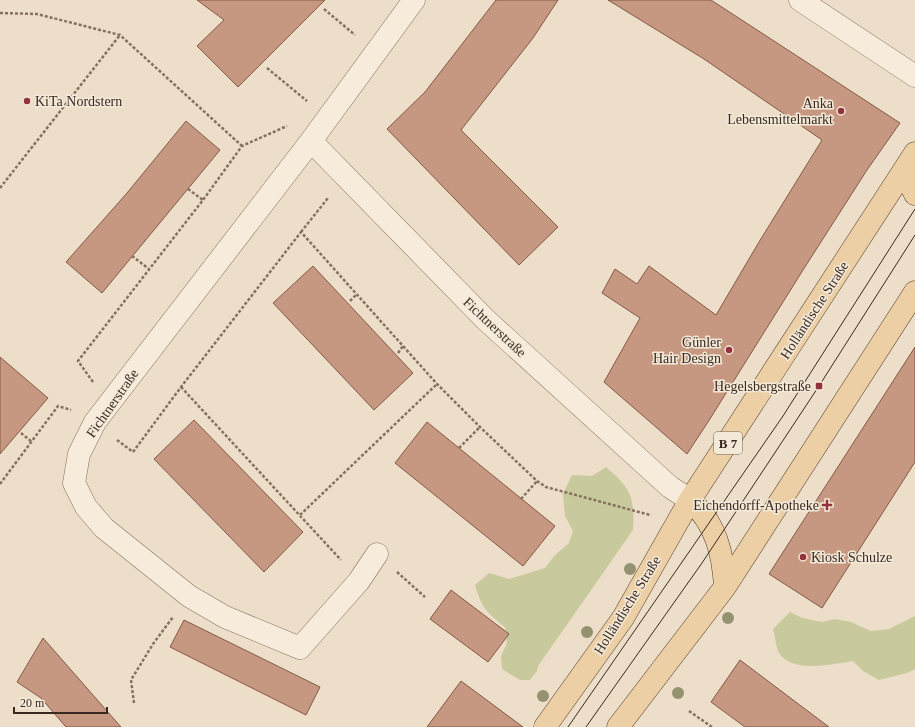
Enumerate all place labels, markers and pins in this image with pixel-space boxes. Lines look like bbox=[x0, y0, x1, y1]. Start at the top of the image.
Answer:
place label: KiTa Nordstern bbox=[35, 94, 122, 109]
marker: KiTa Nordstern bbox=[22, 96, 32, 106]
place label: Anka Lebensmittelmarkt bbox=[727, 96, 834, 127]
marker: Anka Lebensmittelmarkt bbox=[836, 106, 846, 116]
place label: Günler Hair Design bbox=[653, 335, 721, 366]
marker: Günler Hair Design bbox=[724, 345, 734, 355]
place label: Hegelsbergstraße bbox=[714, 379, 811, 394]
marker: Hegelsbergstraße bbox=[814, 381, 824, 391]
place label: Eichendorff-Apotheke bbox=[693, 498, 819, 513]
marker: Eichendorff-Apotheke bbox=[822, 500, 832, 510]
place label: Kiosk Schulze bbox=[811, 550, 892, 565]
marker: Kiosk Schulze bbox=[798, 552, 808, 562]

